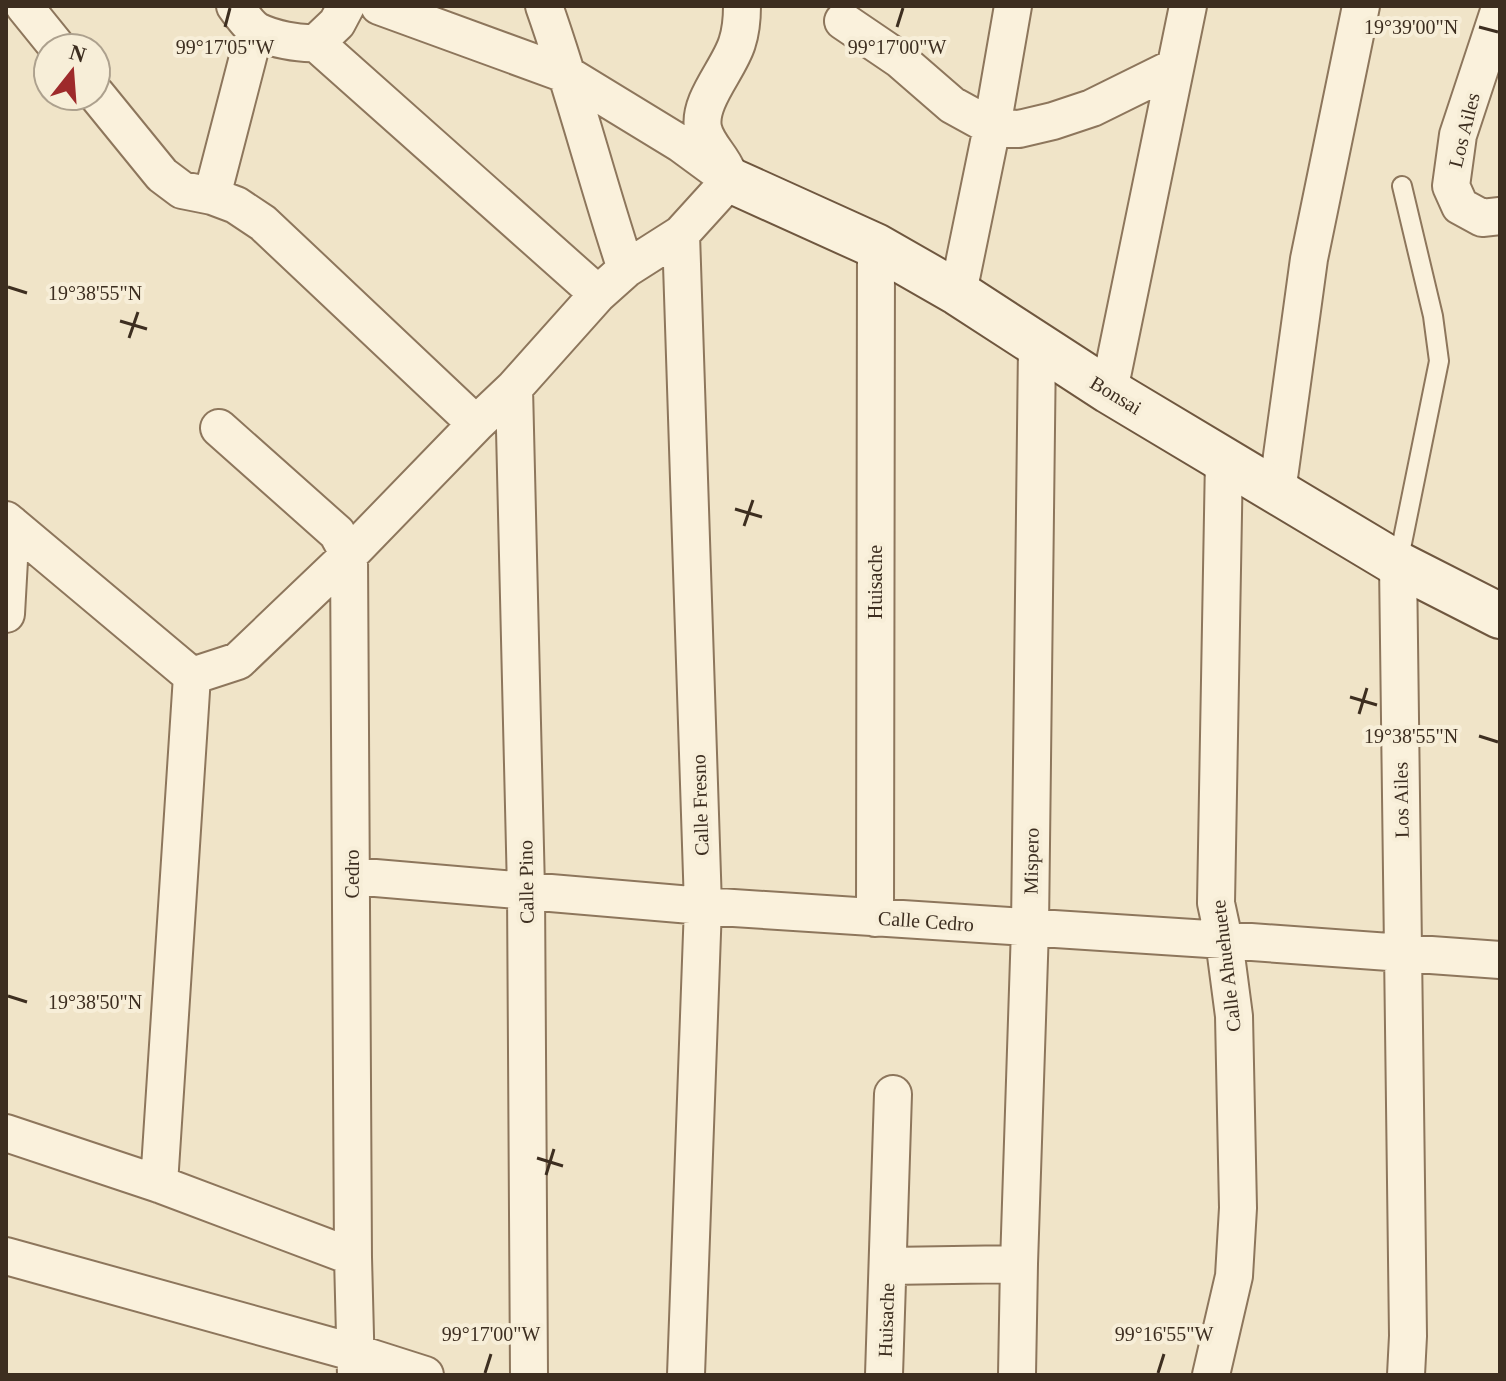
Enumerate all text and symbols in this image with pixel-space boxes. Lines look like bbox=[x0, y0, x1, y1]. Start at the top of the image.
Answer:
text: 19°39'00"N bbox=[1364, 16, 1458, 38]
north arrow bbox=[32, 32, 112, 112]
text: 99°17'05"W bbox=[176, 36, 274, 58]
text: 99°17'00"W bbox=[848, 36, 946, 58]
text: N bbox=[66, 39, 89, 68]
street label: Los Ailes bbox=[1444, 90, 1484, 170]
text: 19°38'55"N bbox=[48, 282, 142, 304]
street label: Bonsai bbox=[1087, 371, 1146, 419]
street label: Huisache bbox=[864, 545, 886, 619]
text: 19°38'55"N bbox=[1364, 725, 1458, 747]
street label: Calle Fresno bbox=[687, 754, 713, 856]
street label: Los Ailes bbox=[1389, 762, 1413, 838]
street label: Mispero bbox=[1019, 827, 1044, 895]
street label: Calle Pino bbox=[514, 840, 538, 924]
street label: Cedro bbox=[341, 850, 363, 898]
street label: Calle Ahuehuete bbox=[1207, 899, 1245, 1033]
street label: Calle Cedro bbox=[877, 907, 975, 935]
text: 19°38'50"N bbox=[48, 991, 142, 1013]
street label: Huisache bbox=[874, 1282, 898, 1358]
text: 99°17'00"W bbox=[442, 1323, 540, 1345]
text: 99°16'55"W bbox=[1115, 1323, 1213, 1345]

